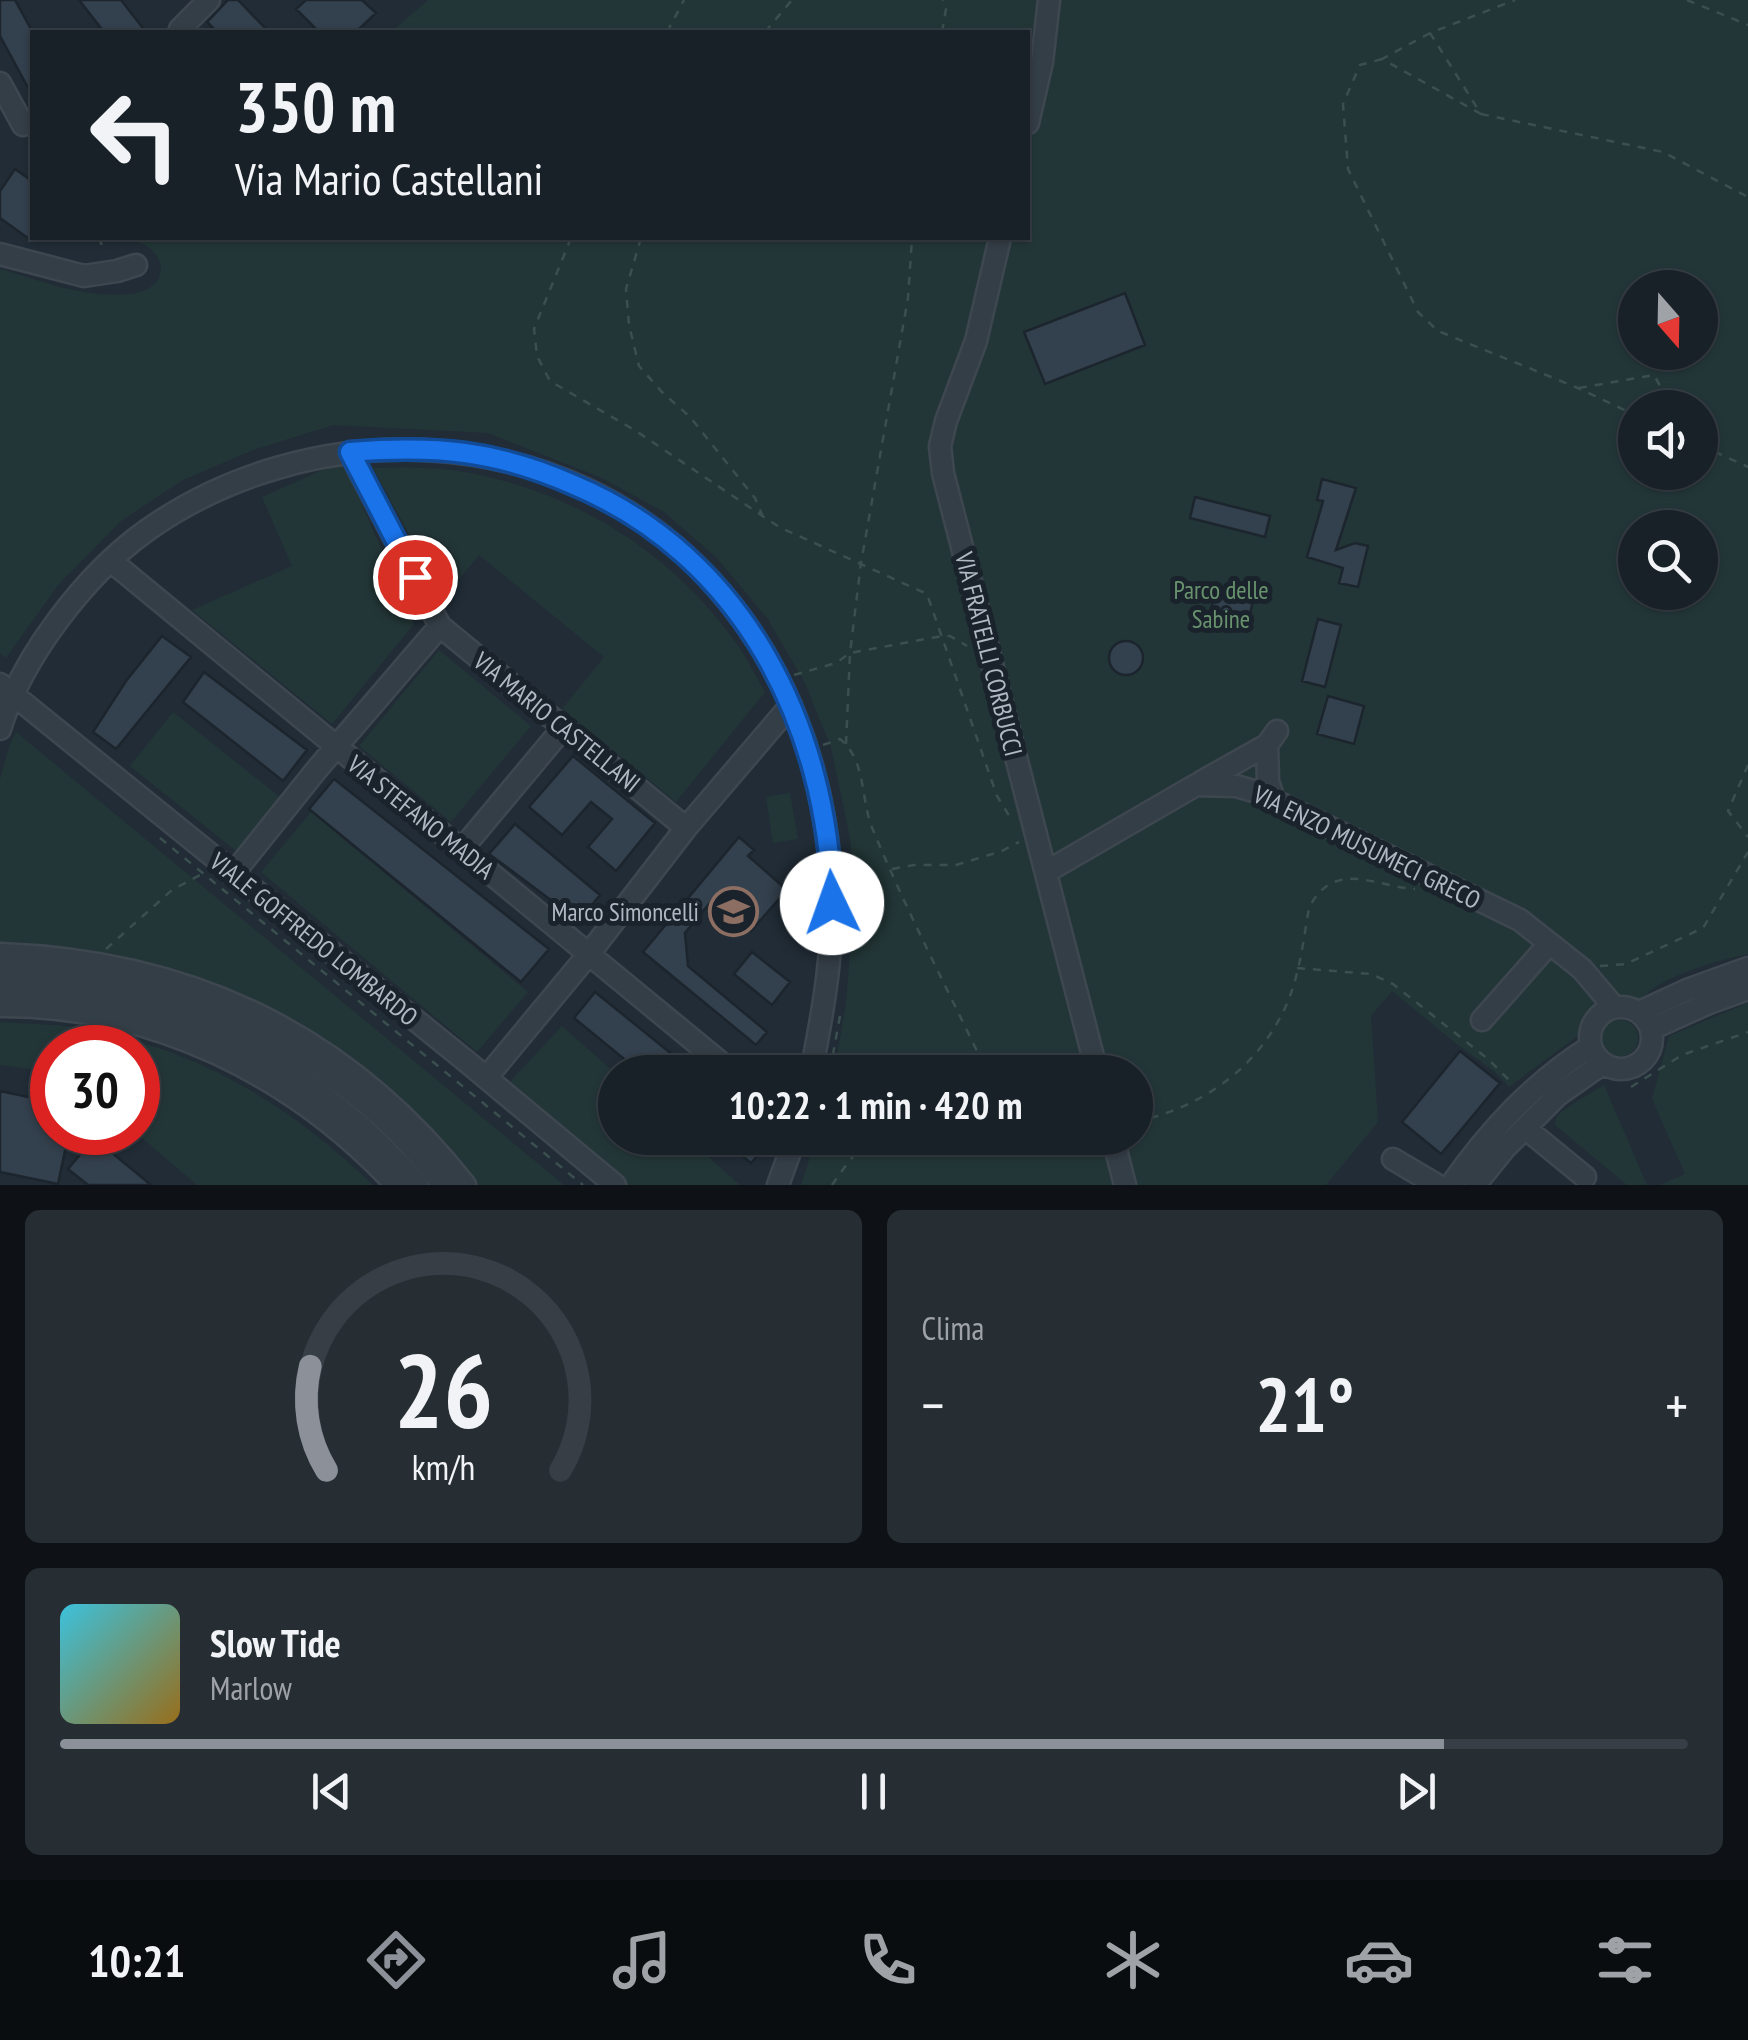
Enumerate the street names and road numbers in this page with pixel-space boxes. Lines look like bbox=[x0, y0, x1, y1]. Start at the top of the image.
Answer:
street label: VIA FRATELLI CORBUCCI bbox=[948, 548, 1030, 759]
street label: VIA MARIO CASTELLANI bbox=[466, 644, 647, 799]
street label: VIA STEFANO MADIA bbox=[340, 747, 501, 886]
street label: VIA ENZO MUSUMECI GRECO bbox=[1247, 778, 1486, 916]
street label: VIALE GOFFREDO LOMBARDO bbox=[203, 845, 424, 1033]

